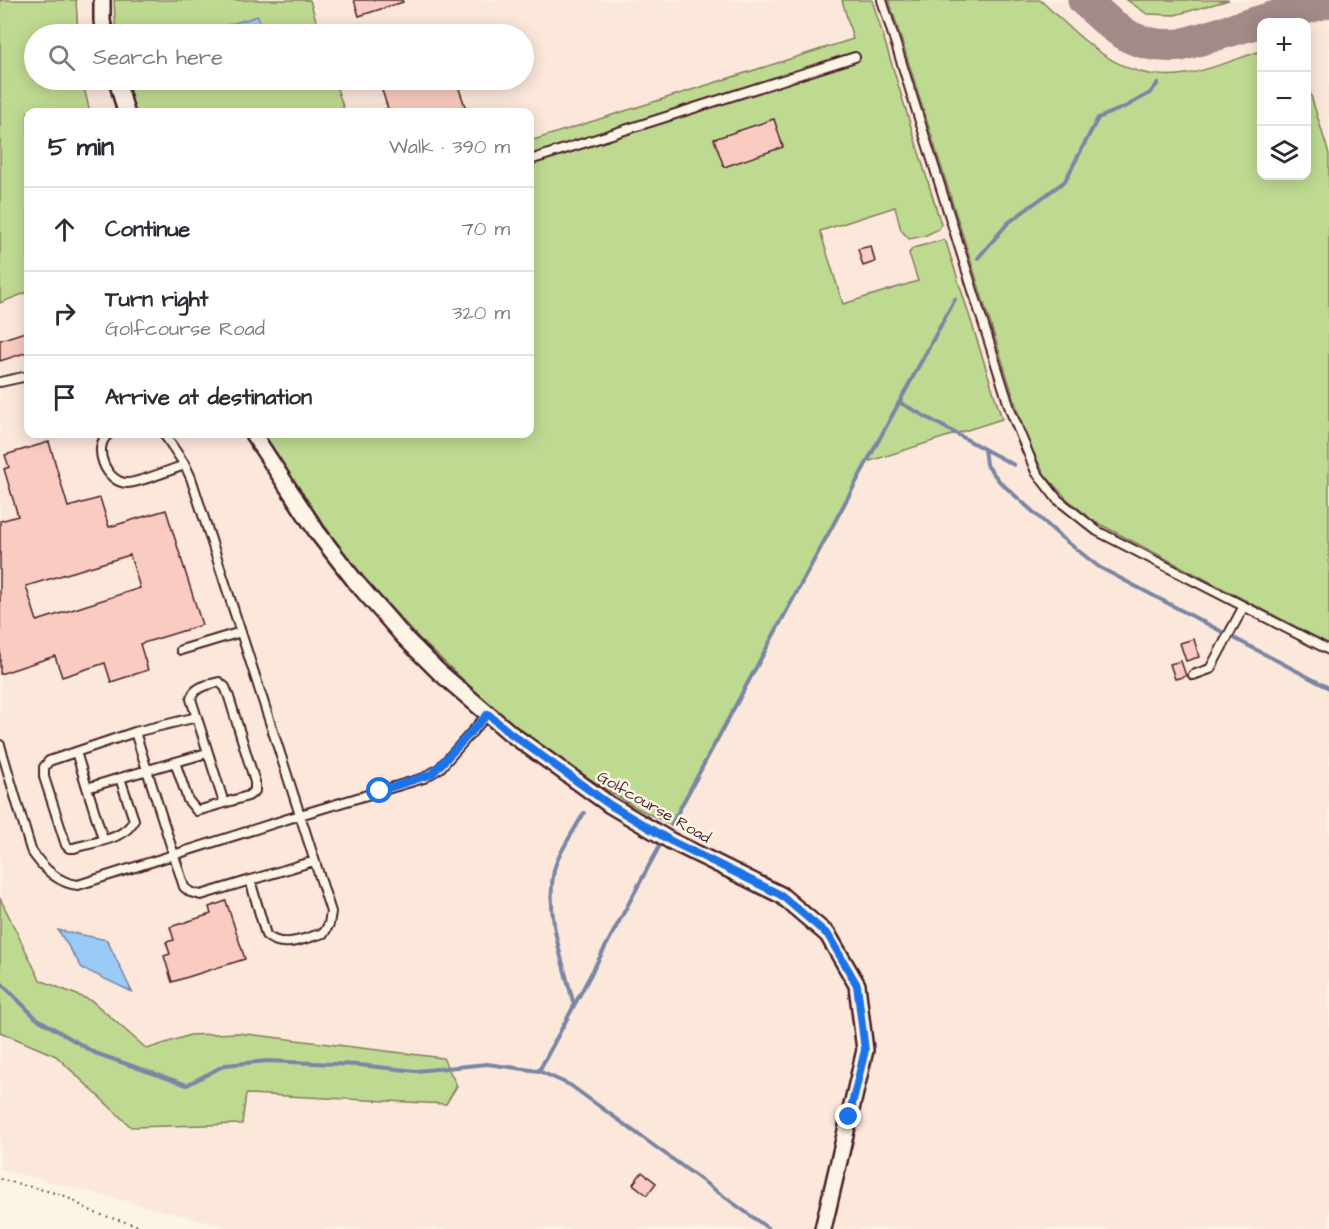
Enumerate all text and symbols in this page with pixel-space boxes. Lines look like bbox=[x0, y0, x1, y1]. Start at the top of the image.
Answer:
map controls bbox=[1257, 18, 1311, 180]
button: + bbox=[1257, 18, 1311, 72]
search box bbox=[24, 24, 534, 90]
icon: search bbox=[45, 41, 78, 74]
text: Search here bbox=[93, 42, 223, 73]
button: − bbox=[1257, 72, 1311, 126]
button: layers bbox=[1257, 126, 1311, 180]
text: 5 min bbox=[48, 129, 114, 165]
text: Walk · 390 m bbox=[389, 133, 510, 161]
icon: ahead bbox=[48, 213, 81, 246]
text: Continue bbox=[105, 214, 190, 245]
text: 70 m bbox=[462, 215, 510, 243]
text: Turn right bbox=[105, 284, 208, 315]
icon: right bbox=[48, 297, 81, 330]
text: 320 m bbox=[452, 299, 510, 327]
text: Golfcourse Road bbox=[105, 315, 265, 343]
icon: arrive bbox=[48, 381, 81, 414]
text: Arrive at destination bbox=[105, 382, 312, 413]
street label: Golfcourse Road bbox=[593, 765, 715, 849]
route start bbox=[366, 777, 392, 803]
route end bbox=[835, 1103, 861, 1129]

